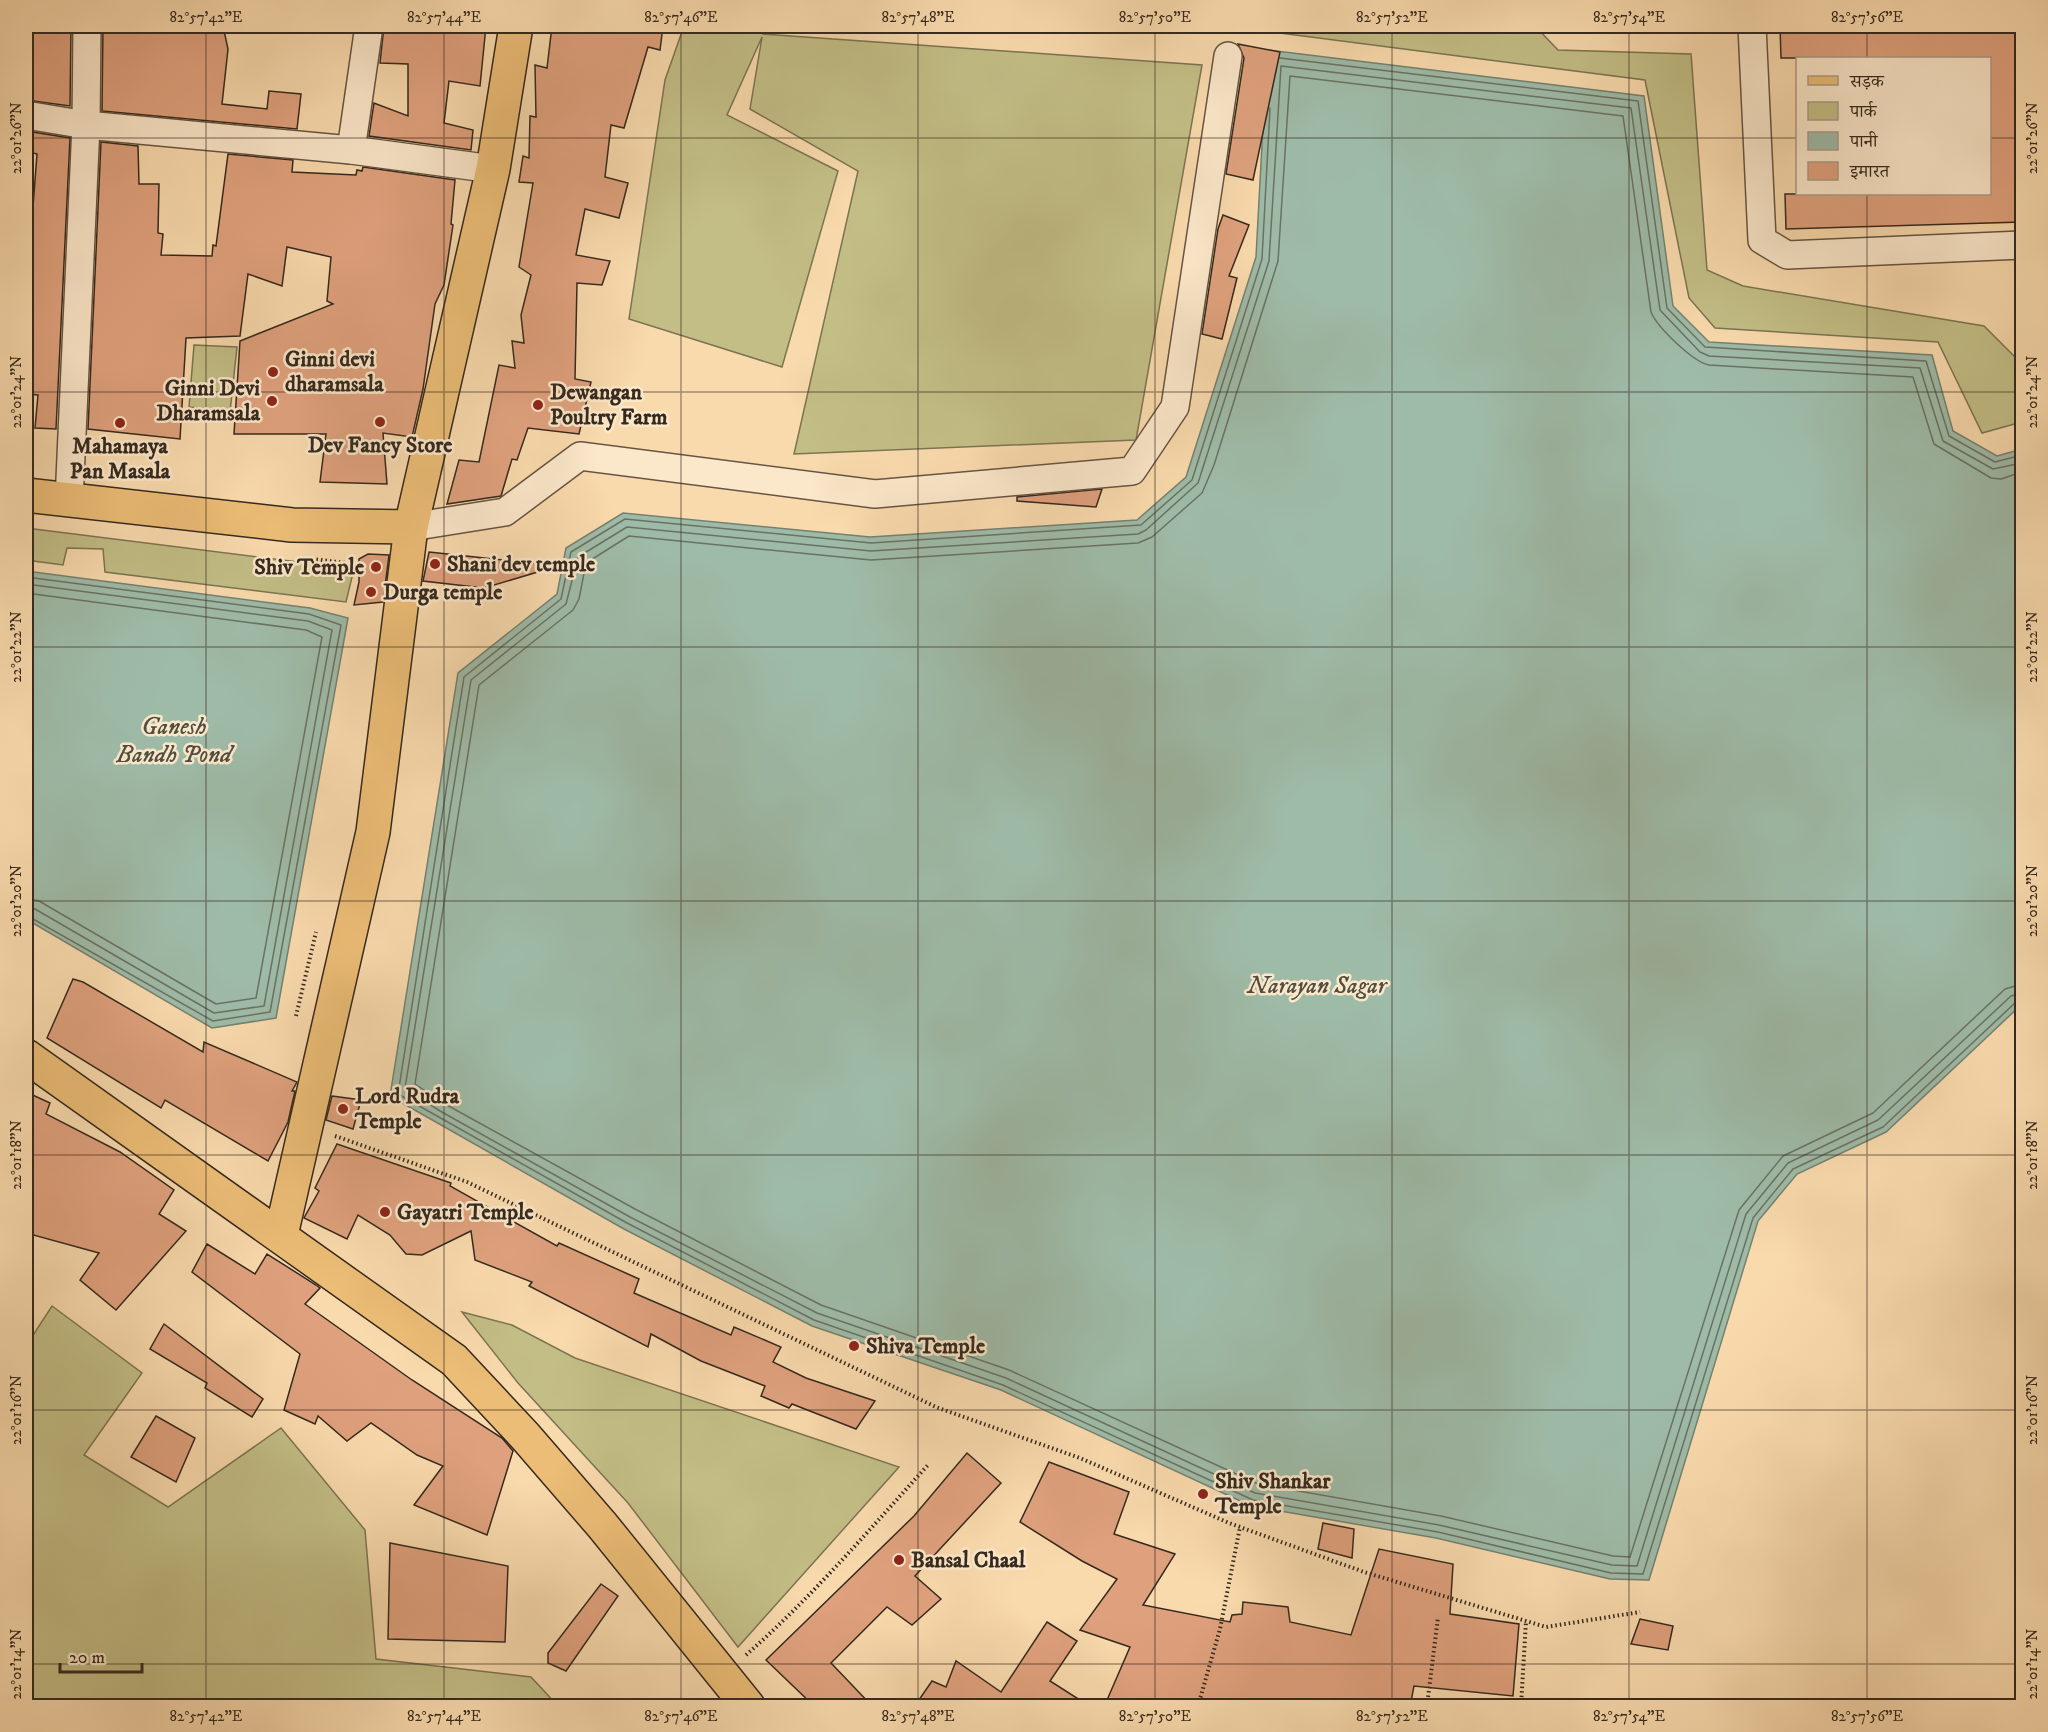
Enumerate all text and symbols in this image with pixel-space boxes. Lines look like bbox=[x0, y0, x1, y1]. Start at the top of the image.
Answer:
text: 82°57'42"E bbox=[170, 8, 243, 27]
text: 82°57'44"E bbox=[407, 8, 481, 27]
text: 82°57'46"E bbox=[644, 8, 718, 27]
text: 82°57'48"E bbox=[881, 8, 955, 27]
text: 82°57'50"E bbox=[1119, 8, 1192, 27]
text: 82°57'52"E bbox=[1356, 8, 1428, 27]
text: 82°57'54"E bbox=[1593, 8, 1665, 27]
text: 82°57'56"E bbox=[1831, 8, 1903, 27]
legend bbox=[1796, 57, 1991, 195]
text: सड़क bbox=[1849, 71, 1885, 93]
text: पार्क bbox=[1849, 101, 1878, 123]
text: 22°01'26"N bbox=[7, 102, 26, 174]
text: 22°01'26"N bbox=[2023, 102, 2042, 174]
text: पानी bbox=[1849, 131, 1879, 153]
text: इमारत bbox=[1849, 161, 1890, 183]
place label: Ginni devi dharamsala bbox=[285, 346, 384, 398]
text: 22°01'24"N bbox=[7, 356, 26, 428]
text: 22°01'24"N bbox=[2023, 356, 2042, 428]
marker: Ginni devi dharamsala bbox=[266, 365, 280, 379]
place label: Ginni Devi Dharamsala bbox=[156, 375, 261, 427]
place label: Dewangan Poultry Farm bbox=[550, 379, 668, 431]
marker: Ginni Devi Dharamsala bbox=[265, 394, 279, 408]
marker: Dewangan Poultry Farm bbox=[531, 398, 545, 412]
marker: Dev Fancy Store bbox=[373, 415, 387, 429]
marker: Mahamaya Pan Masala bbox=[113, 416, 127, 430]
place label: Dev Fancy Store bbox=[308, 432, 452, 459]
place label: Mahamaya Pan Masala bbox=[70, 433, 171, 485]
place label: Shani dev temple bbox=[447, 551, 595, 578]
place label: Shiv Temple bbox=[254, 554, 364, 581]
marker: Shani dev temple bbox=[428, 557, 442, 571]
marker: Shiv Temple bbox=[369, 560, 383, 574]
place label: Durga temple bbox=[383, 579, 502, 606]
marker: Durga temple bbox=[364, 585, 378, 599]
text: 22°01'22"N bbox=[7, 611, 26, 683]
text: 22°01'22"N bbox=[2023, 611, 2042, 683]
water label: Ganesh Bandh Pond bbox=[115, 712, 235, 770]
text: 22°01'20"N bbox=[7, 865, 26, 937]
text: 22°01'20"N bbox=[2023, 865, 2042, 937]
water label: Narayan Sagar bbox=[1246, 971, 1389, 1001]
place label: Lord Rudra Temple bbox=[354, 1083, 460, 1135]
marker: Lord Rudra Temple bbox=[336, 1102, 350, 1116]
text: 22°01'18"N bbox=[7, 1120, 26, 1190]
text: 22°01'18"N bbox=[2023, 1120, 2042, 1190]
place label: Gayatri Temple bbox=[397, 1199, 534, 1226]
marker: Gayatri Temple bbox=[378, 1205, 392, 1219]
place label: Shiva Temple bbox=[866, 1333, 985, 1360]
marker: Shiva Temple bbox=[847, 1339, 861, 1353]
text: 22°01'16"N bbox=[7, 1375, 26, 1445]
text: 22°01'16"N bbox=[2023, 1375, 2042, 1445]
place label: Shiv Shankar Temple bbox=[1214, 1468, 1331, 1520]
marker: Shiv Shankar Temple bbox=[1196, 1487, 1210, 1501]
place label: Bansal Chaal bbox=[911, 1547, 1026, 1574]
marker: Bansal Chaal bbox=[892, 1553, 906, 1567]
text: 22°01'14"N bbox=[7, 1629, 26, 1699]
text: 22°01'14"N bbox=[2023, 1629, 2042, 1699]
scale bar bbox=[60, 1636, 142, 1674]
text: 20 m bbox=[69, 1647, 105, 1669]
text: 82°57'42"E bbox=[170, 1707, 243, 1726]
text: 82°57'44"E bbox=[407, 1707, 481, 1726]
text: 82°57'46"E bbox=[644, 1707, 718, 1726]
text: 82°57'48"E bbox=[881, 1707, 955, 1726]
text: 82°57'50"E bbox=[1119, 1707, 1192, 1726]
text: 82°57'52"E bbox=[1356, 1707, 1428, 1726]
text: 82°57'54"E bbox=[1593, 1707, 1665, 1726]
text: 82°57'56"E bbox=[1831, 1707, 1903, 1726]

